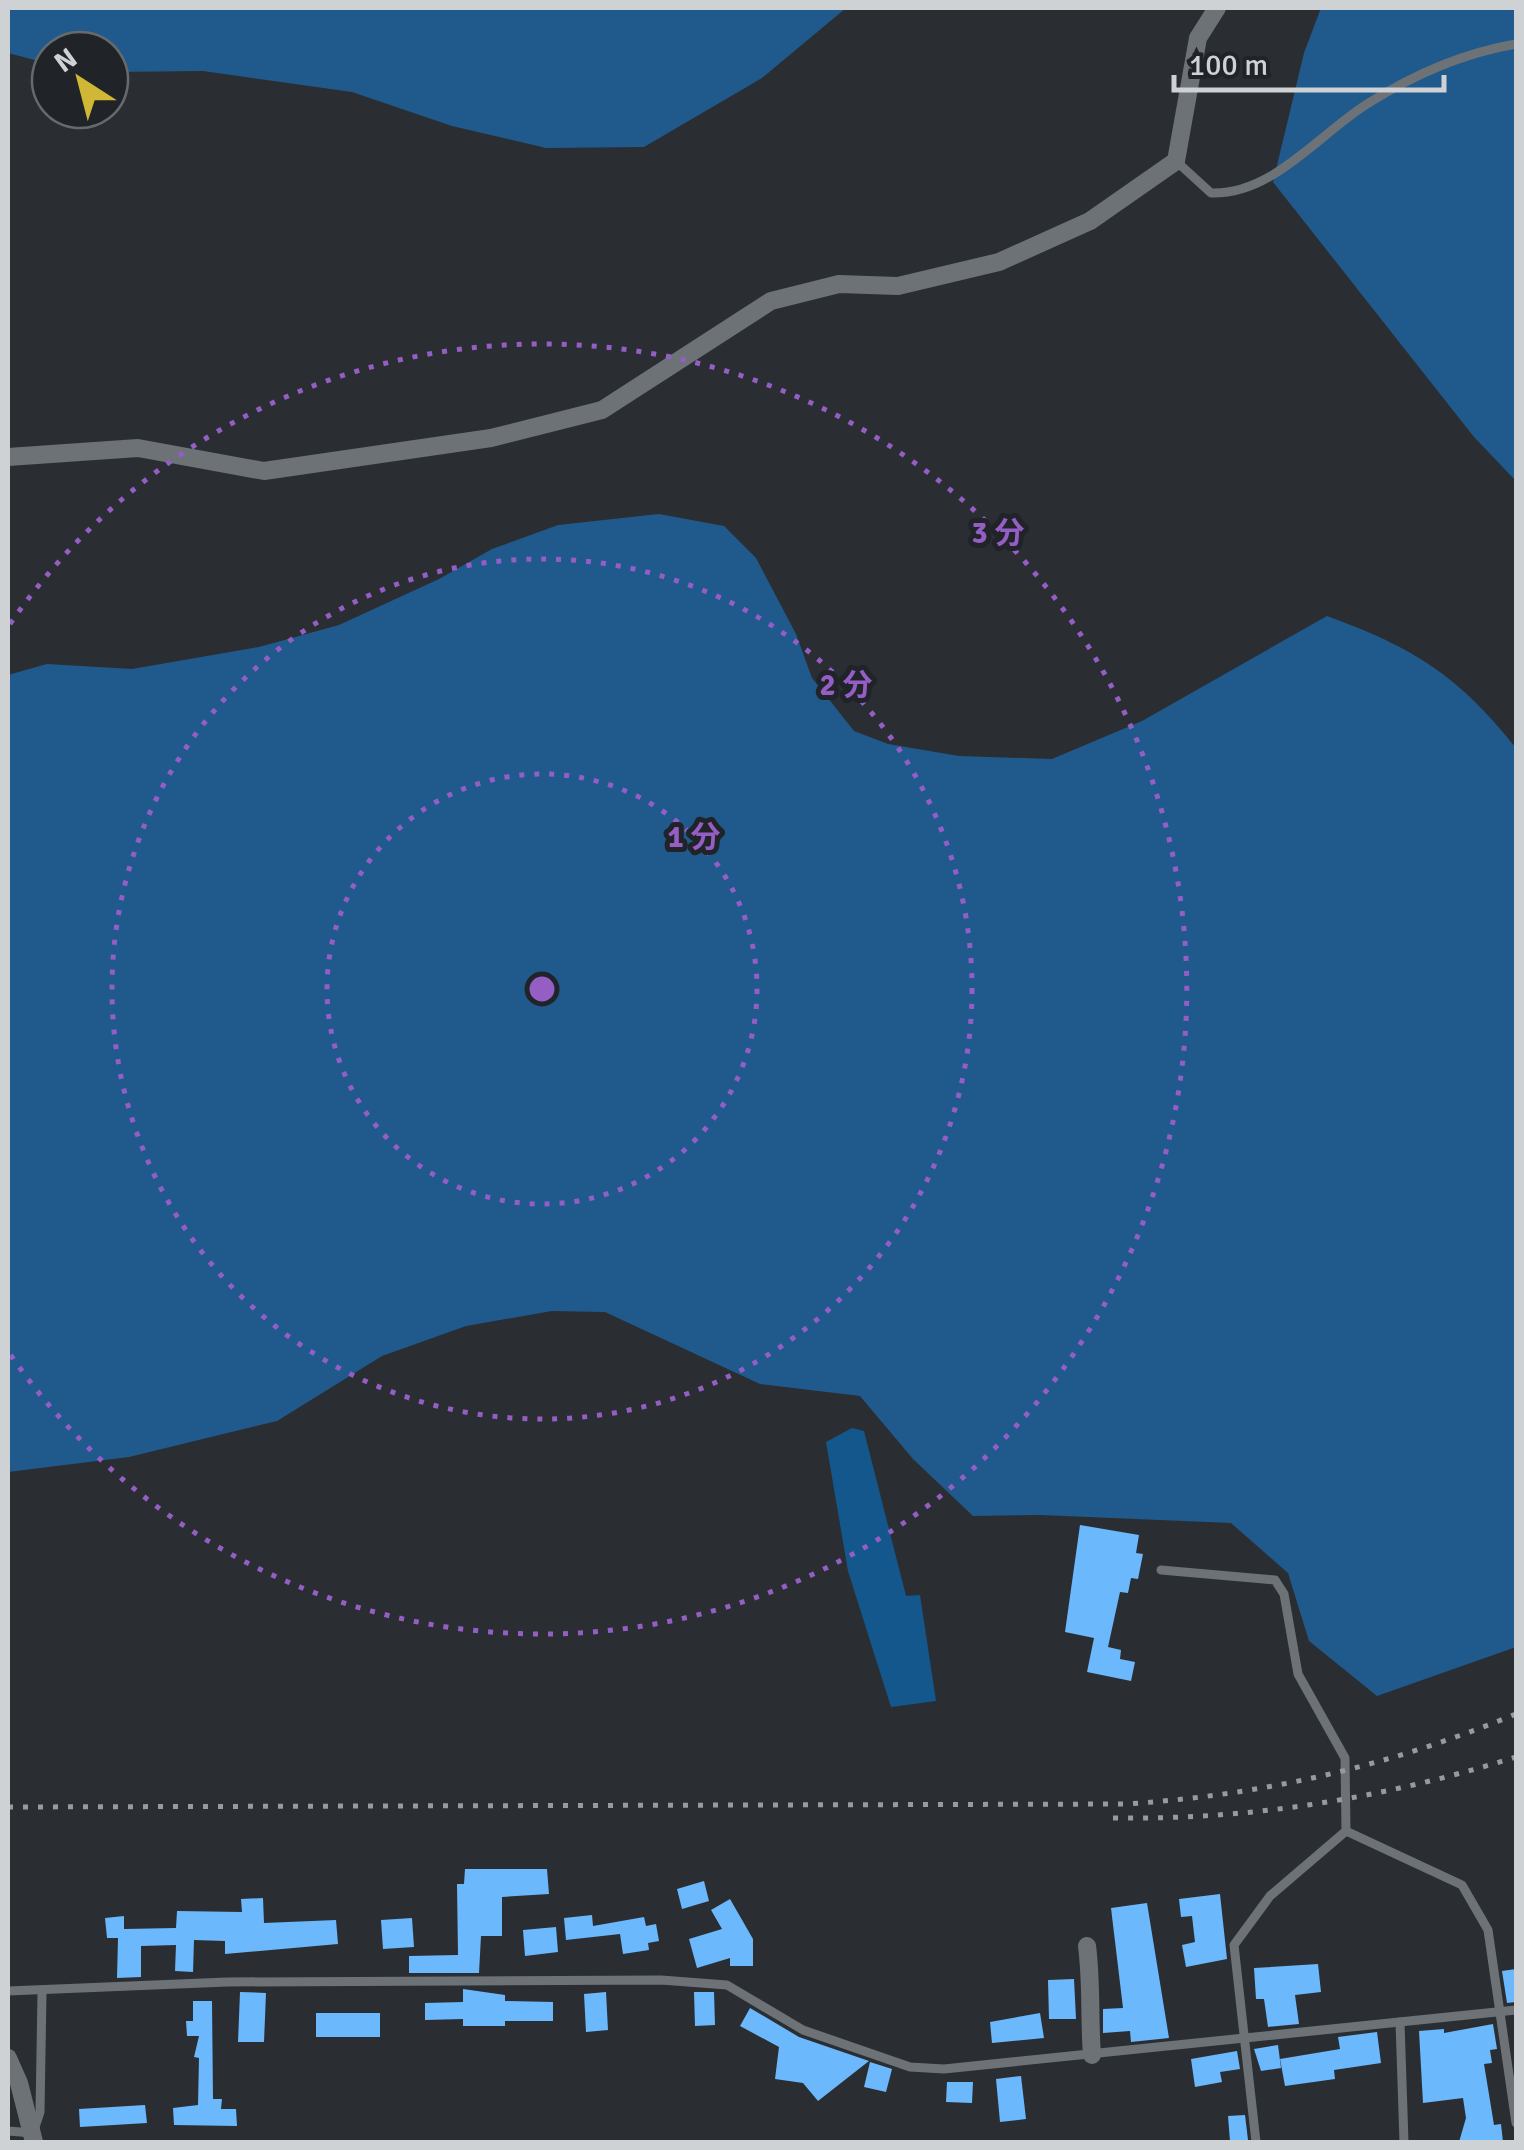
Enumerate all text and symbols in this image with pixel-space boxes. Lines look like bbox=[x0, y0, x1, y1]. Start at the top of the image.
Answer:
north arrow bbox=[30, 30, 130, 130]
scale bar bbox=[1174, 30, 1444, 92]
text: N bbox=[48, 41, 84, 80]
text: 100 m bbox=[1189, 47, 1268, 84]
text: 3 分 bbox=[972, 515, 1024, 552]
text: 2 分 bbox=[820, 667, 872, 704]
text: 1 分 bbox=[668, 819, 720, 856]
centre of rings bbox=[524, 971, 560, 1007]

